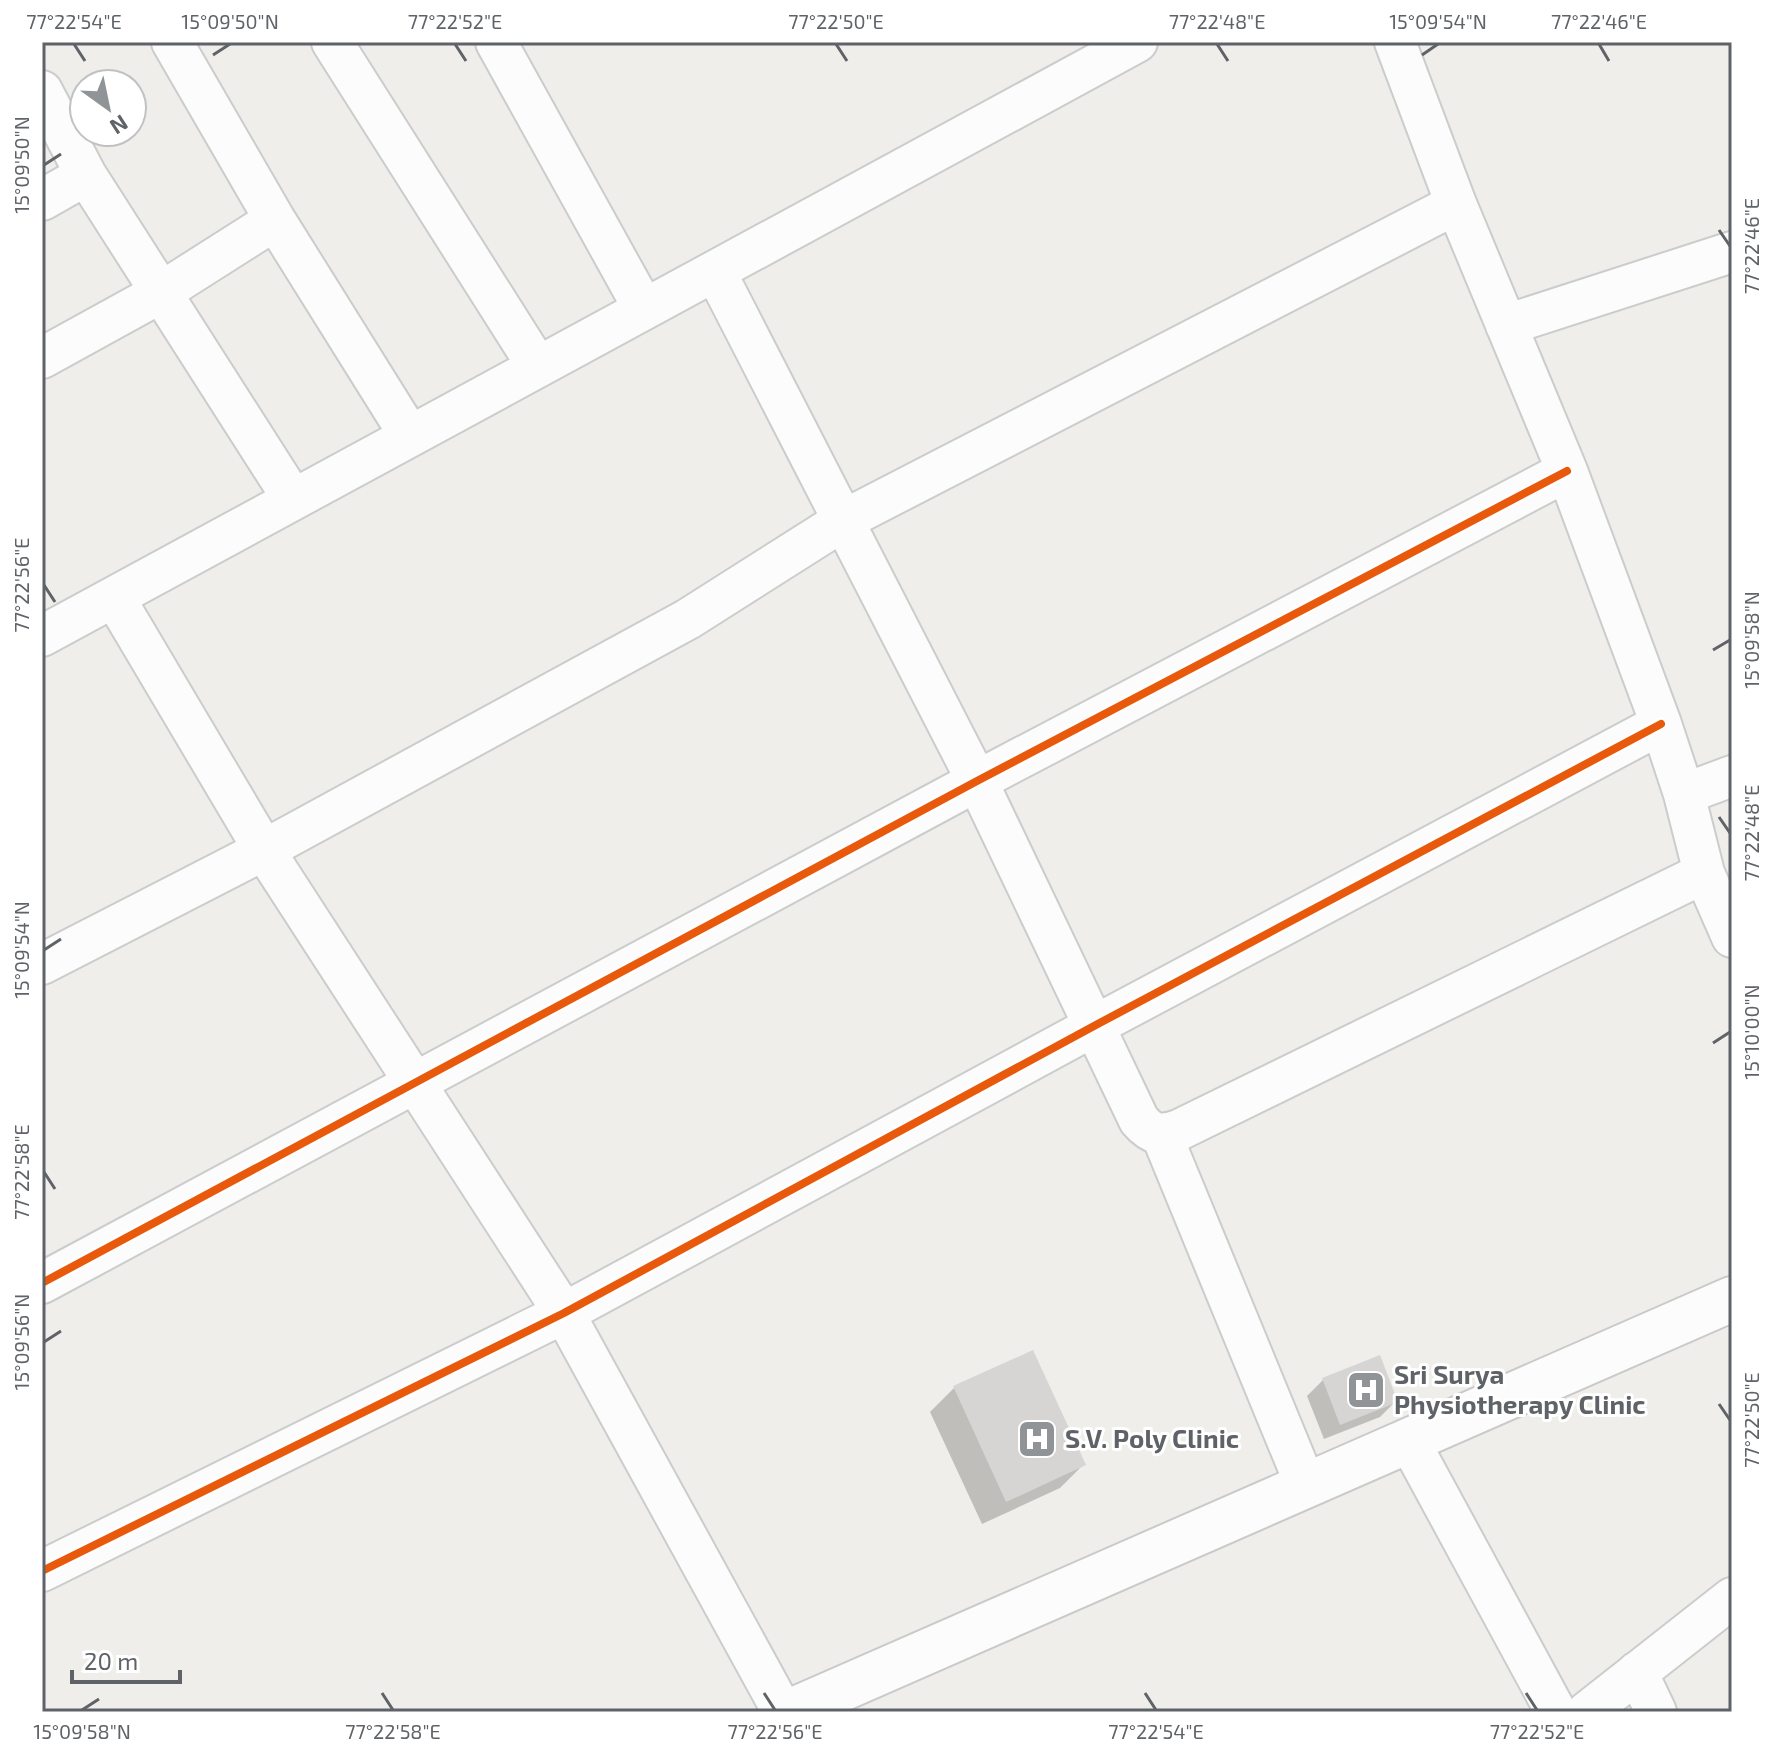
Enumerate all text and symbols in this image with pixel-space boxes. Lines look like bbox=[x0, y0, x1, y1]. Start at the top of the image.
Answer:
text: 77°22'54"E bbox=[26, 9, 122, 33]
text: 15°09'50"N bbox=[181, 9, 279, 33]
text: 77°22'52"E bbox=[408, 9, 502, 33]
text: 77°22'50"E bbox=[788, 9, 884, 33]
text: 77°22'48"E bbox=[1169, 9, 1265, 33]
text: 15°09'54"N bbox=[1389, 9, 1487, 33]
text: 77°22'46"E bbox=[1551, 9, 1647, 33]
north arrow bbox=[68, 68, 148, 148]
text: N bbox=[106, 110, 133, 141]
text: 15°09'50"N bbox=[9, 116, 33, 214]
text: 77°22'46"E bbox=[1739, 198, 1763, 294]
text: 77°22'56"E bbox=[9, 538, 33, 632]
text: 15°09'58"N bbox=[1739, 591, 1763, 689]
text: 77°22'48"E bbox=[1739, 785, 1763, 881]
text: 15°09'54"N bbox=[9, 901, 33, 999]
text: 15°10'00"N bbox=[1739, 984, 1763, 1080]
text: 77°22'58"E bbox=[9, 1124, 33, 1220]
text: 15°09'56"N bbox=[9, 1294, 33, 1390]
place label: Sri Surya Physiotherapy Clinic bbox=[1394, 1358, 1646, 1420]
hospital icon: Sri Surya Physiotherapy Clinic bbox=[1345, 1369, 1387, 1411]
text: 77°22'50"E bbox=[1739, 1372, 1763, 1468]
hospital icon: S.V. Poly Clinic bbox=[1016, 1418, 1058, 1460]
place label: S.V. Poly Clinic bbox=[1065, 1422, 1239, 1454]
scale bar bbox=[72, 1634, 180, 1684]
text: 20 m bbox=[84, 1646, 138, 1675]
text: 15°09'58"N bbox=[33, 1719, 131, 1743]
text: 77°22'58"E bbox=[345, 1719, 441, 1743]
text: 77°22'56"E bbox=[728, 1719, 822, 1743]
text: 77°22'54"E bbox=[1108, 1719, 1204, 1743]
text: 77°22'52"E bbox=[1490, 1719, 1584, 1743]

